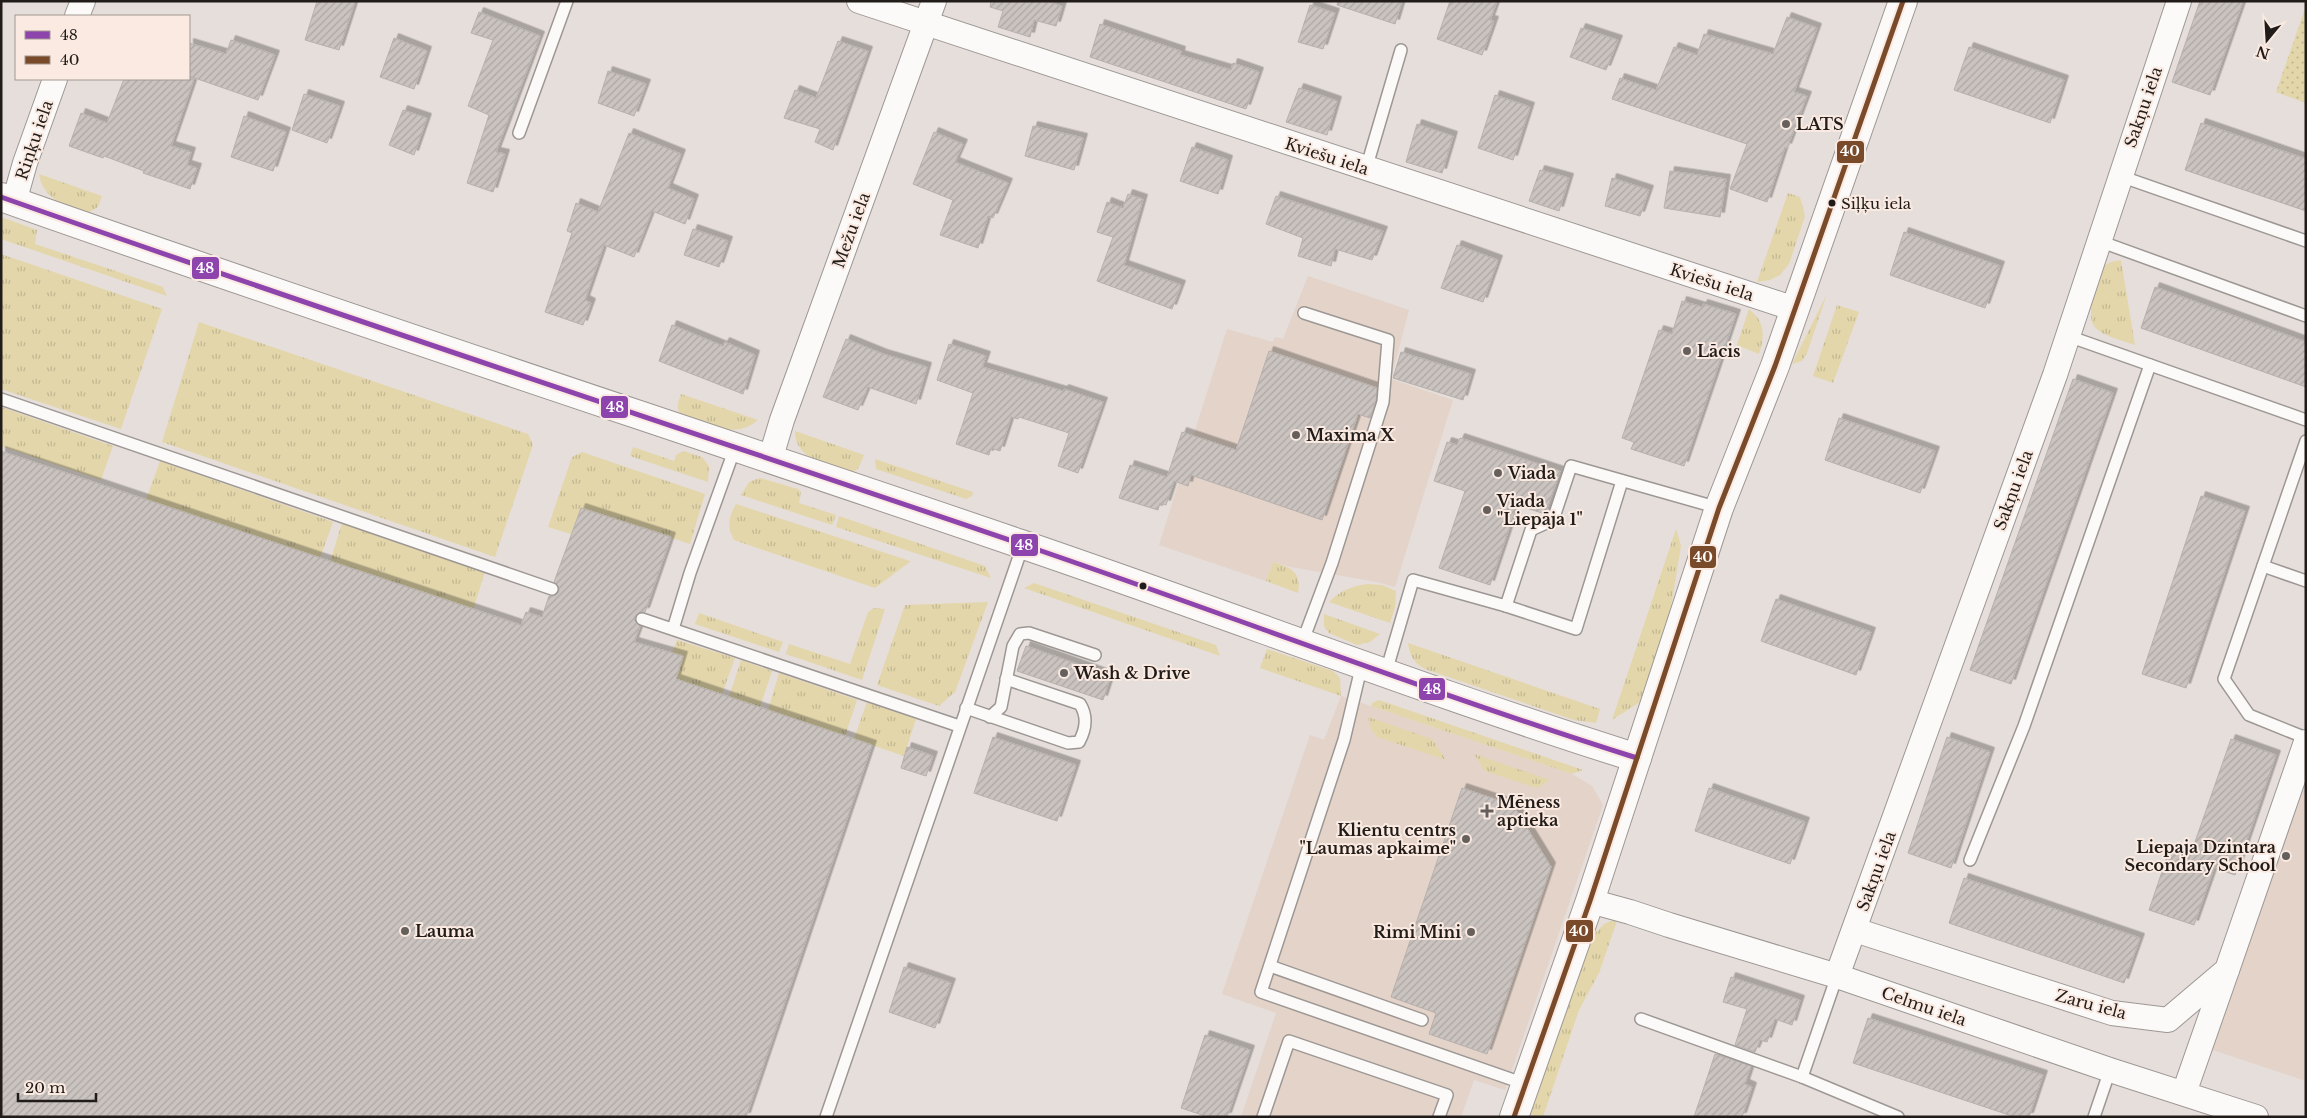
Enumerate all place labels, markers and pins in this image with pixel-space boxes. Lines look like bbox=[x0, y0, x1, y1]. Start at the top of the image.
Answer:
place label: LATS bbox=[1796, 114, 1844, 134]
marker: LATS bbox=[1780, 118, 1792, 130]
place label: Siļķu iela bbox=[1841, 194, 1912, 213]
marker: Siļķu iela bbox=[1827, 198, 1837, 208]
place label: Lācis bbox=[1697, 341, 1741, 361]
marker: Lācis bbox=[1681, 345, 1693, 357]
place label: Maxima X bbox=[1306, 425, 1394, 445]
marker: Maxima X bbox=[1290, 429, 1302, 441]
place label: Viada bbox=[1507, 463, 1556, 483]
marker: Viada bbox=[1492, 467, 1504, 479]
place label: Viada "Liepāja 1" bbox=[1496, 491, 1583, 529]
marker: Viada "Liepāja 1" bbox=[1481, 504, 1493, 516]
unlabelled marker bbox=[1138, 581, 1148, 591]
place label: Wash & Drive bbox=[1073, 663, 1190, 683]
marker: Wash & Drive bbox=[1058, 667, 1070, 679]
place label: Mēness aptieka bbox=[1497, 792, 1560, 830]
marker: Mēness aptieka bbox=[1481, 805, 1493, 817]
place label: Klientu centrs "Laumas apkaime" bbox=[1300, 820, 1456, 858]
marker: Klientu centrs "Laumas apkaime" bbox=[1460, 833, 1472, 845]
place label: Liepaja Dzintara Secondary School bbox=[2125, 837, 2276, 875]
marker: Liepaja Dzintara Secondary School bbox=[2280, 850, 2292, 862]
place label: Lauma bbox=[415, 921, 475, 941]
place label: Rimi Mini bbox=[1373, 922, 1461, 942]
marker: Lauma bbox=[399, 925, 411, 937]
marker: Rimi Mini bbox=[1465, 926, 1477, 938]

